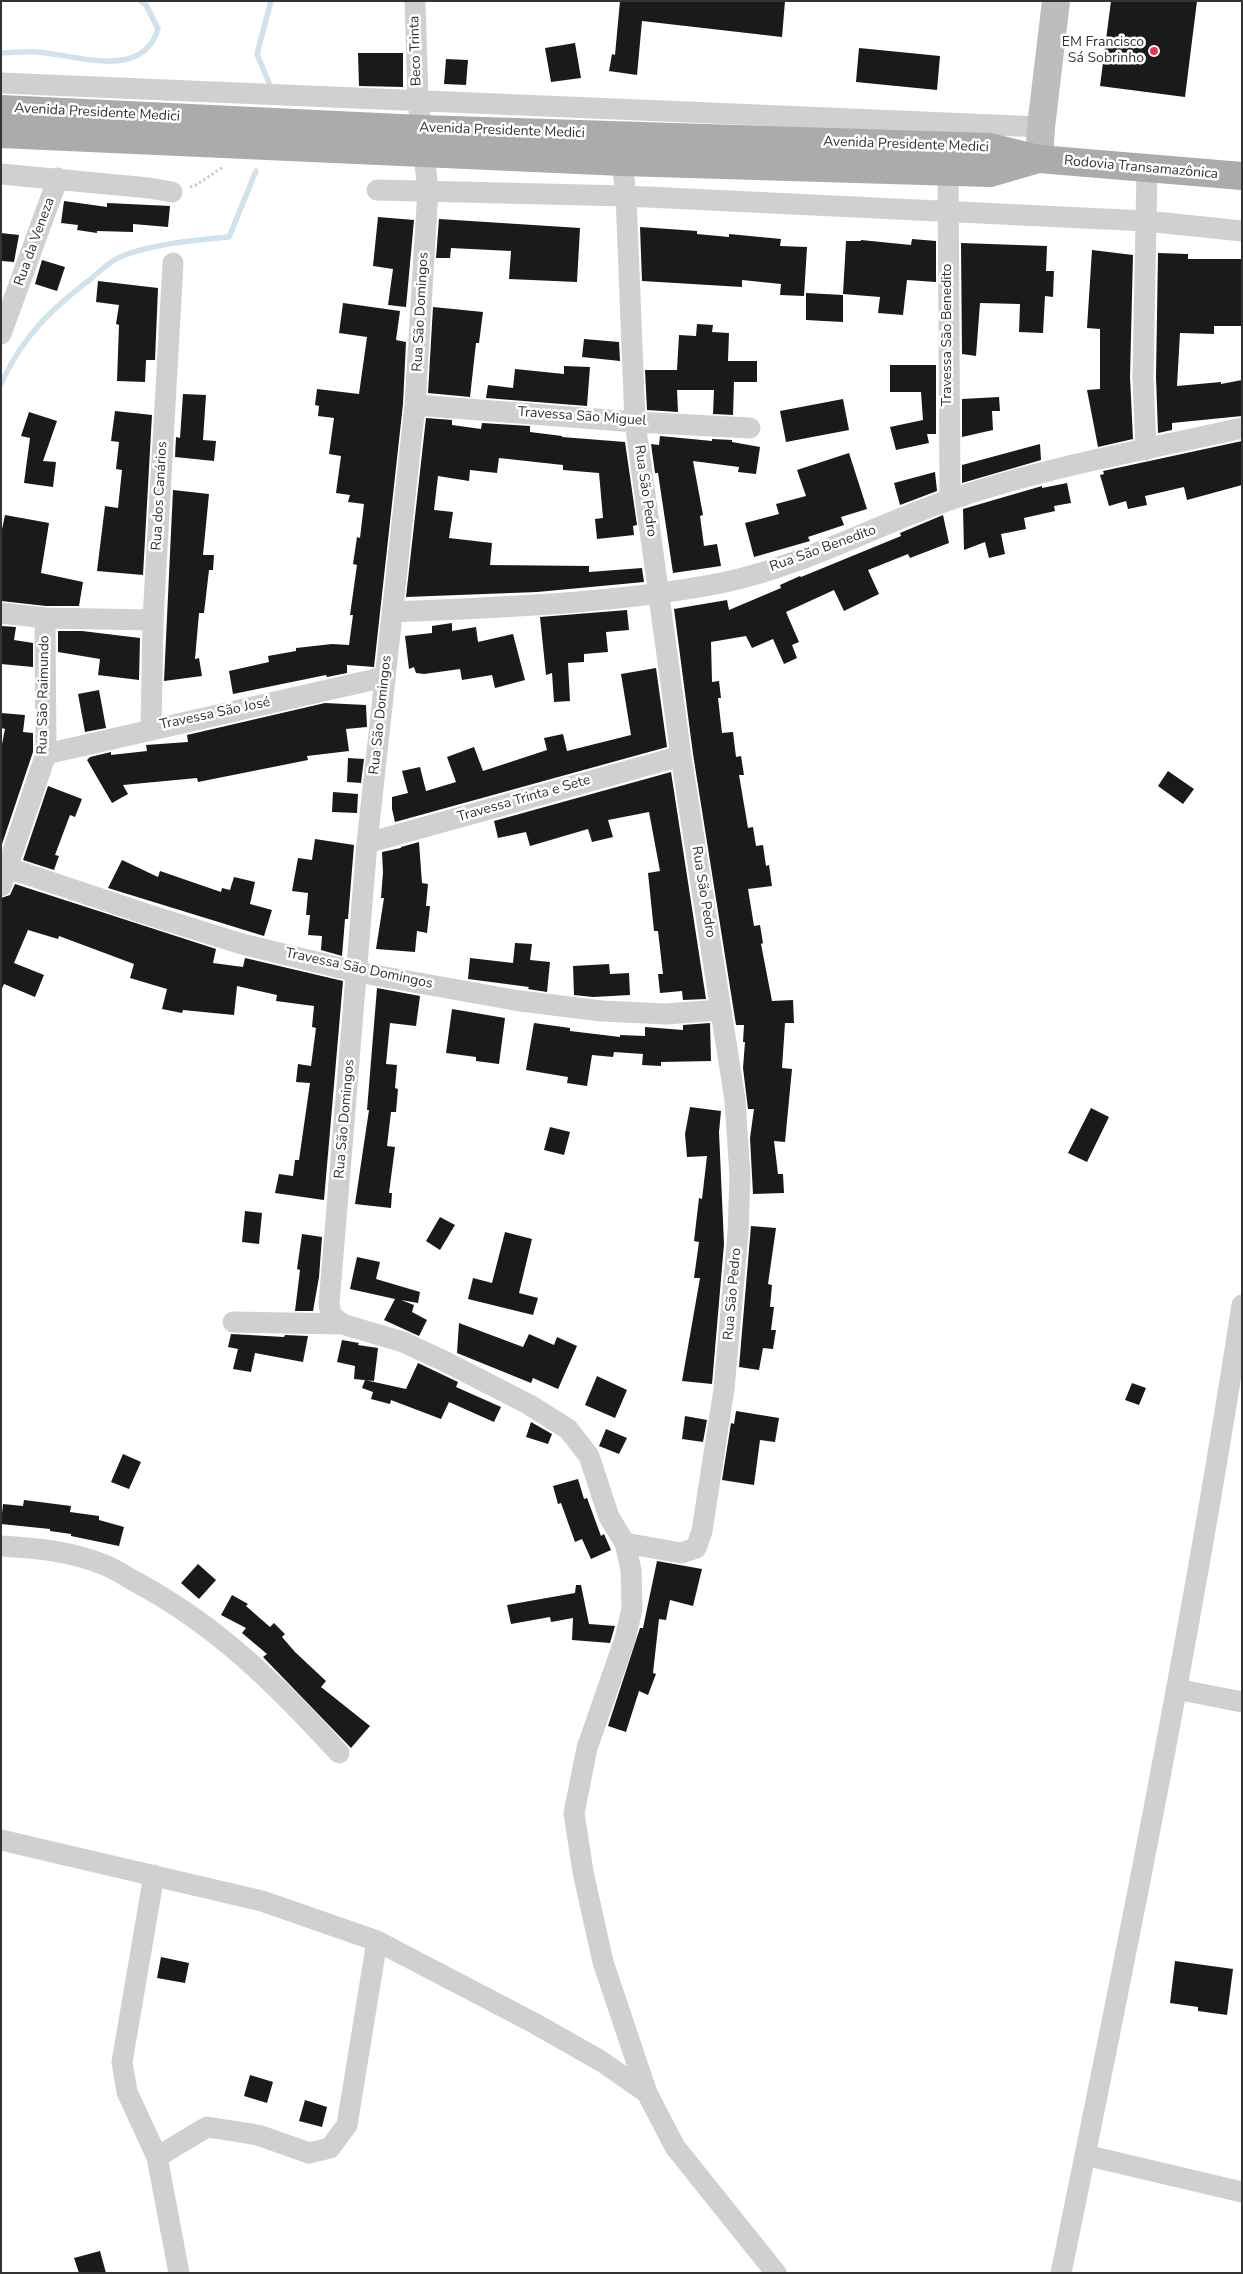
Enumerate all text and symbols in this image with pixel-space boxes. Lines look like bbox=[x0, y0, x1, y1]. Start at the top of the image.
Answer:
street label: Beco Trinta bbox=[406, 15, 426, 87]
place label: EM Francisco Sá Sobrinho bbox=[1062, 35, 1144, 68]
marker: EM Francisco Sá Sobrinho bbox=[1148, 45, 1160, 57]
street label: Avenida Presidente Medici bbox=[14, 100, 180, 126]
street label: Avenida Presidente Medici bbox=[419, 120, 585, 142]
street label: Avenida Presidente Medici bbox=[823, 134, 989, 156]
street label: Rodovia Transamazônica bbox=[1063, 153, 1219, 183]
street label: Rua da Veneza bbox=[11, 195, 59, 289]
street label: Rua São Domingos bbox=[409, 252, 433, 372]
street label: Travessa São Benedito bbox=[940, 264, 956, 406]
street label: Travessa São Miguel bbox=[517, 404, 647, 430]
street label: Rua dos Canários bbox=[149, 441, 171, 551]
street label: Rua São Pedro bbox=[630, 444, 660, 538]
street label: Rua São Benedito bbox=[768, 522, 878, 576]
street label: Rua São Raimundo bbox=[35, 635, 53, 755]
street label: Rua São Domingos bbox=[366, 655, 396, 775]
street label: Travessa São José bbox=[158, 694, 272, 734]
street label: Travessa Trinta e Sete bbox=[456, 772, 592, 826]
street label: Rua São Pedro bbox=[687, 845, 719, 939]
street label: Travessa São Domingos bbox=[284, 945, 434, 993]
street label: Rua São Domingos bbox=[331, 1059, 359, 1179]
street label: Rua São Pedro bbox=[721, 1247, 745, 1341]

